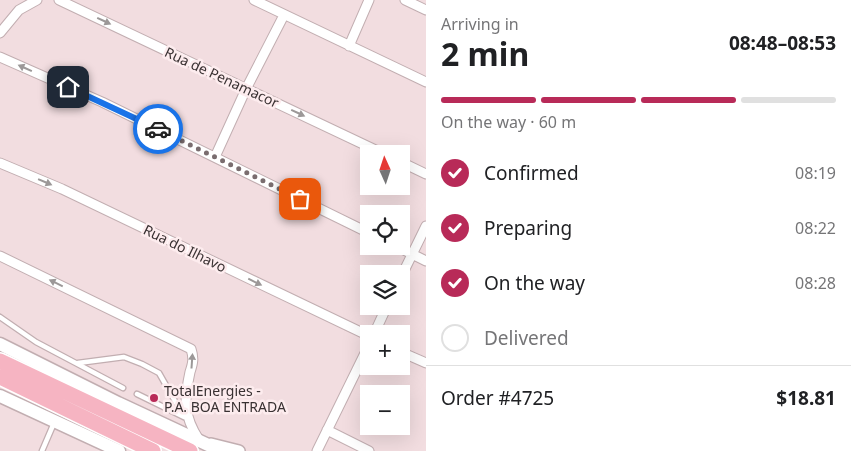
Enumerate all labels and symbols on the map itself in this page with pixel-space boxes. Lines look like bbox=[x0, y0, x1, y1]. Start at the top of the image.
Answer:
one-way arrow bbox=[97, 17, 111, 25]
street label: Rua de Penamacor bbox=[162, 42, 282, 112]
one-way arrow bbox=[18, 64, 32, 72]
pin bbox=[47, 66, 89, 108]
courier bbox=[133, 104, 183, 154]
one-way arrow bbox=[291, 109, 305, 117]
north arrow bbox=[360, 145, 410, 195]
one-way arrow bbox=[38, 178, 53, 186]
pin bbox=[279, 178, 321, 220]
street label: Rua do Ilhavo bbox=[140, 220, 230, 276]
one-way arrow bbox=[248, 278, 262, 286]
one-way arrow bbox=[49, 279, 63, 287]
one-way arrow bbox=[188, 352, 196, 368]
place label: TotalEnergies - P.A. BOA ENTRADA bbox=[164, 381, 286, 416]
marker: TotalEnergies - P.A. BOA ENTRADA bbox=[148, 392, 160, 404]

